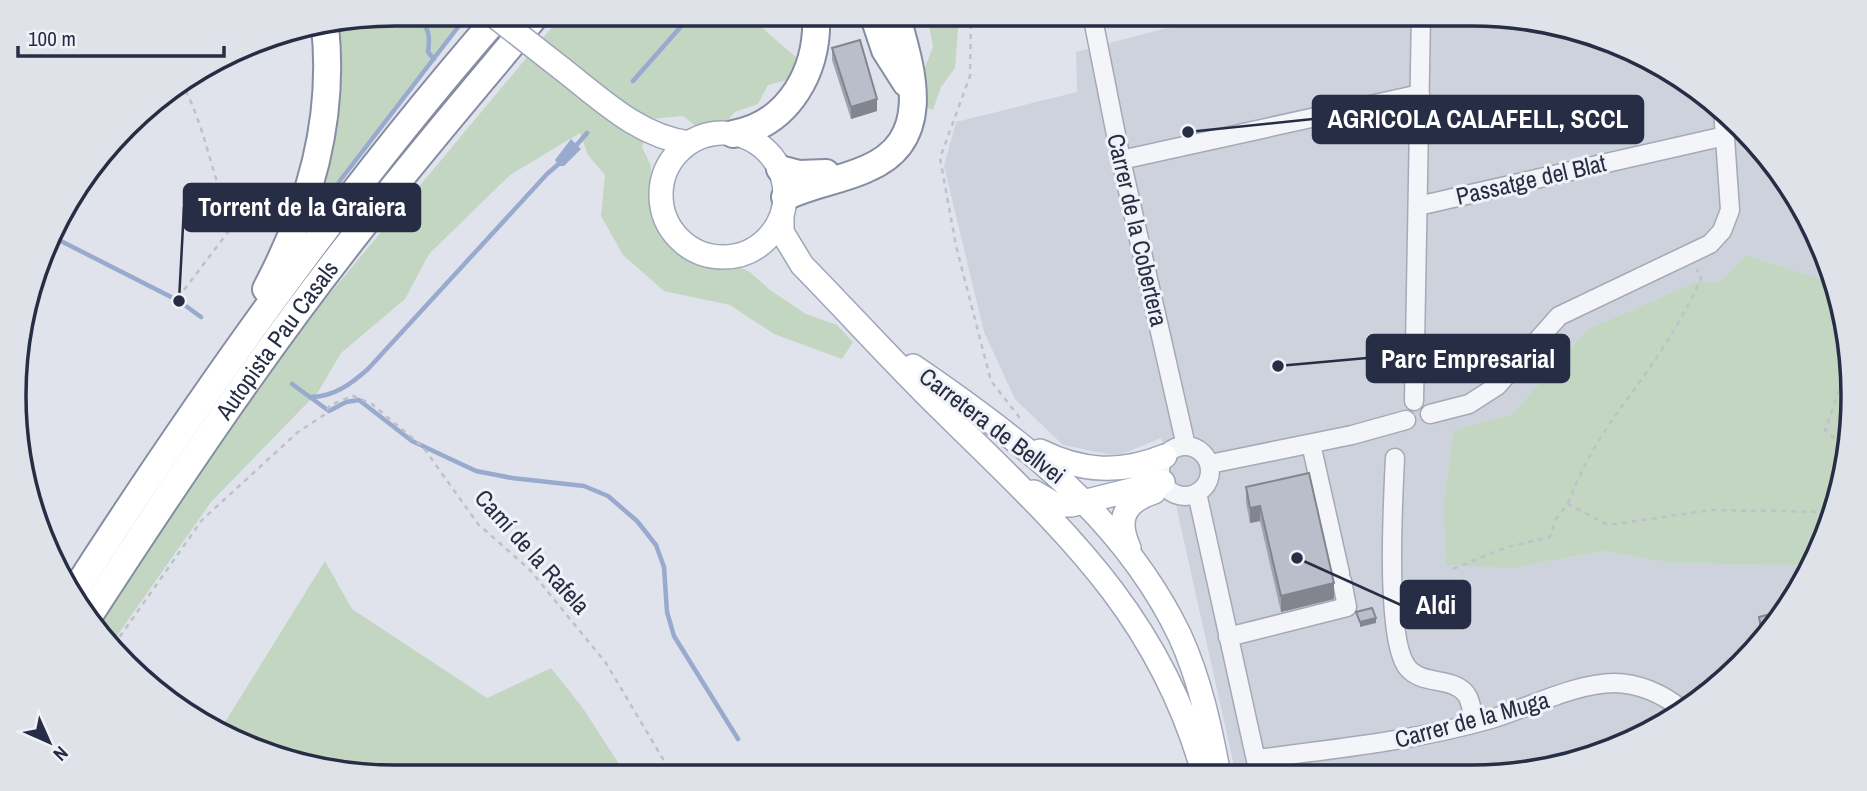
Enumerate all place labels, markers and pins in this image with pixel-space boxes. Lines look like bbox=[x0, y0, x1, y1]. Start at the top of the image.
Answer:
callout: AGRICOLA CALAFELL, SCCL bbox=[1313, 96, 1643, 143]
callout: Torrent de la Graiera bbox=[184, 184, 420, 231]
callout: Parc Empresarial bbox=[1367, 335, 1569, 382]
callout: Aldi bbox=[1401, 581, 1470, 628]

